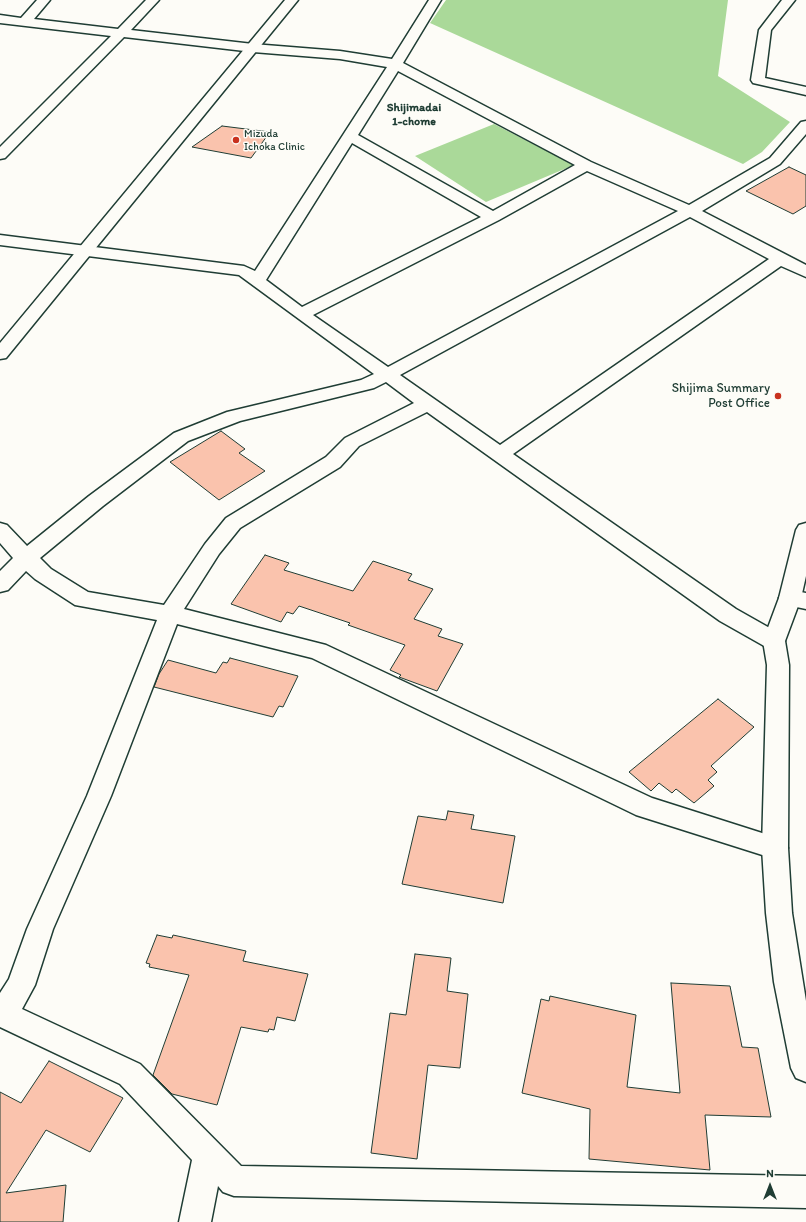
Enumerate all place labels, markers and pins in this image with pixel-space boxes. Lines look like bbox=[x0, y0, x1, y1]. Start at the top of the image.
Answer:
place label: Mizuda Ichoka Clinic bbox=[244, 127, 305, 153]
marker: Mizuda Ichoka Clinic bbox=[231, 135, 241, 145]
place label: Shijima Summary Post Office bbox=[672, 381, 770, 412]
marker: Shijima Summary Post Office bbox=[773, 391, 783, 401]

